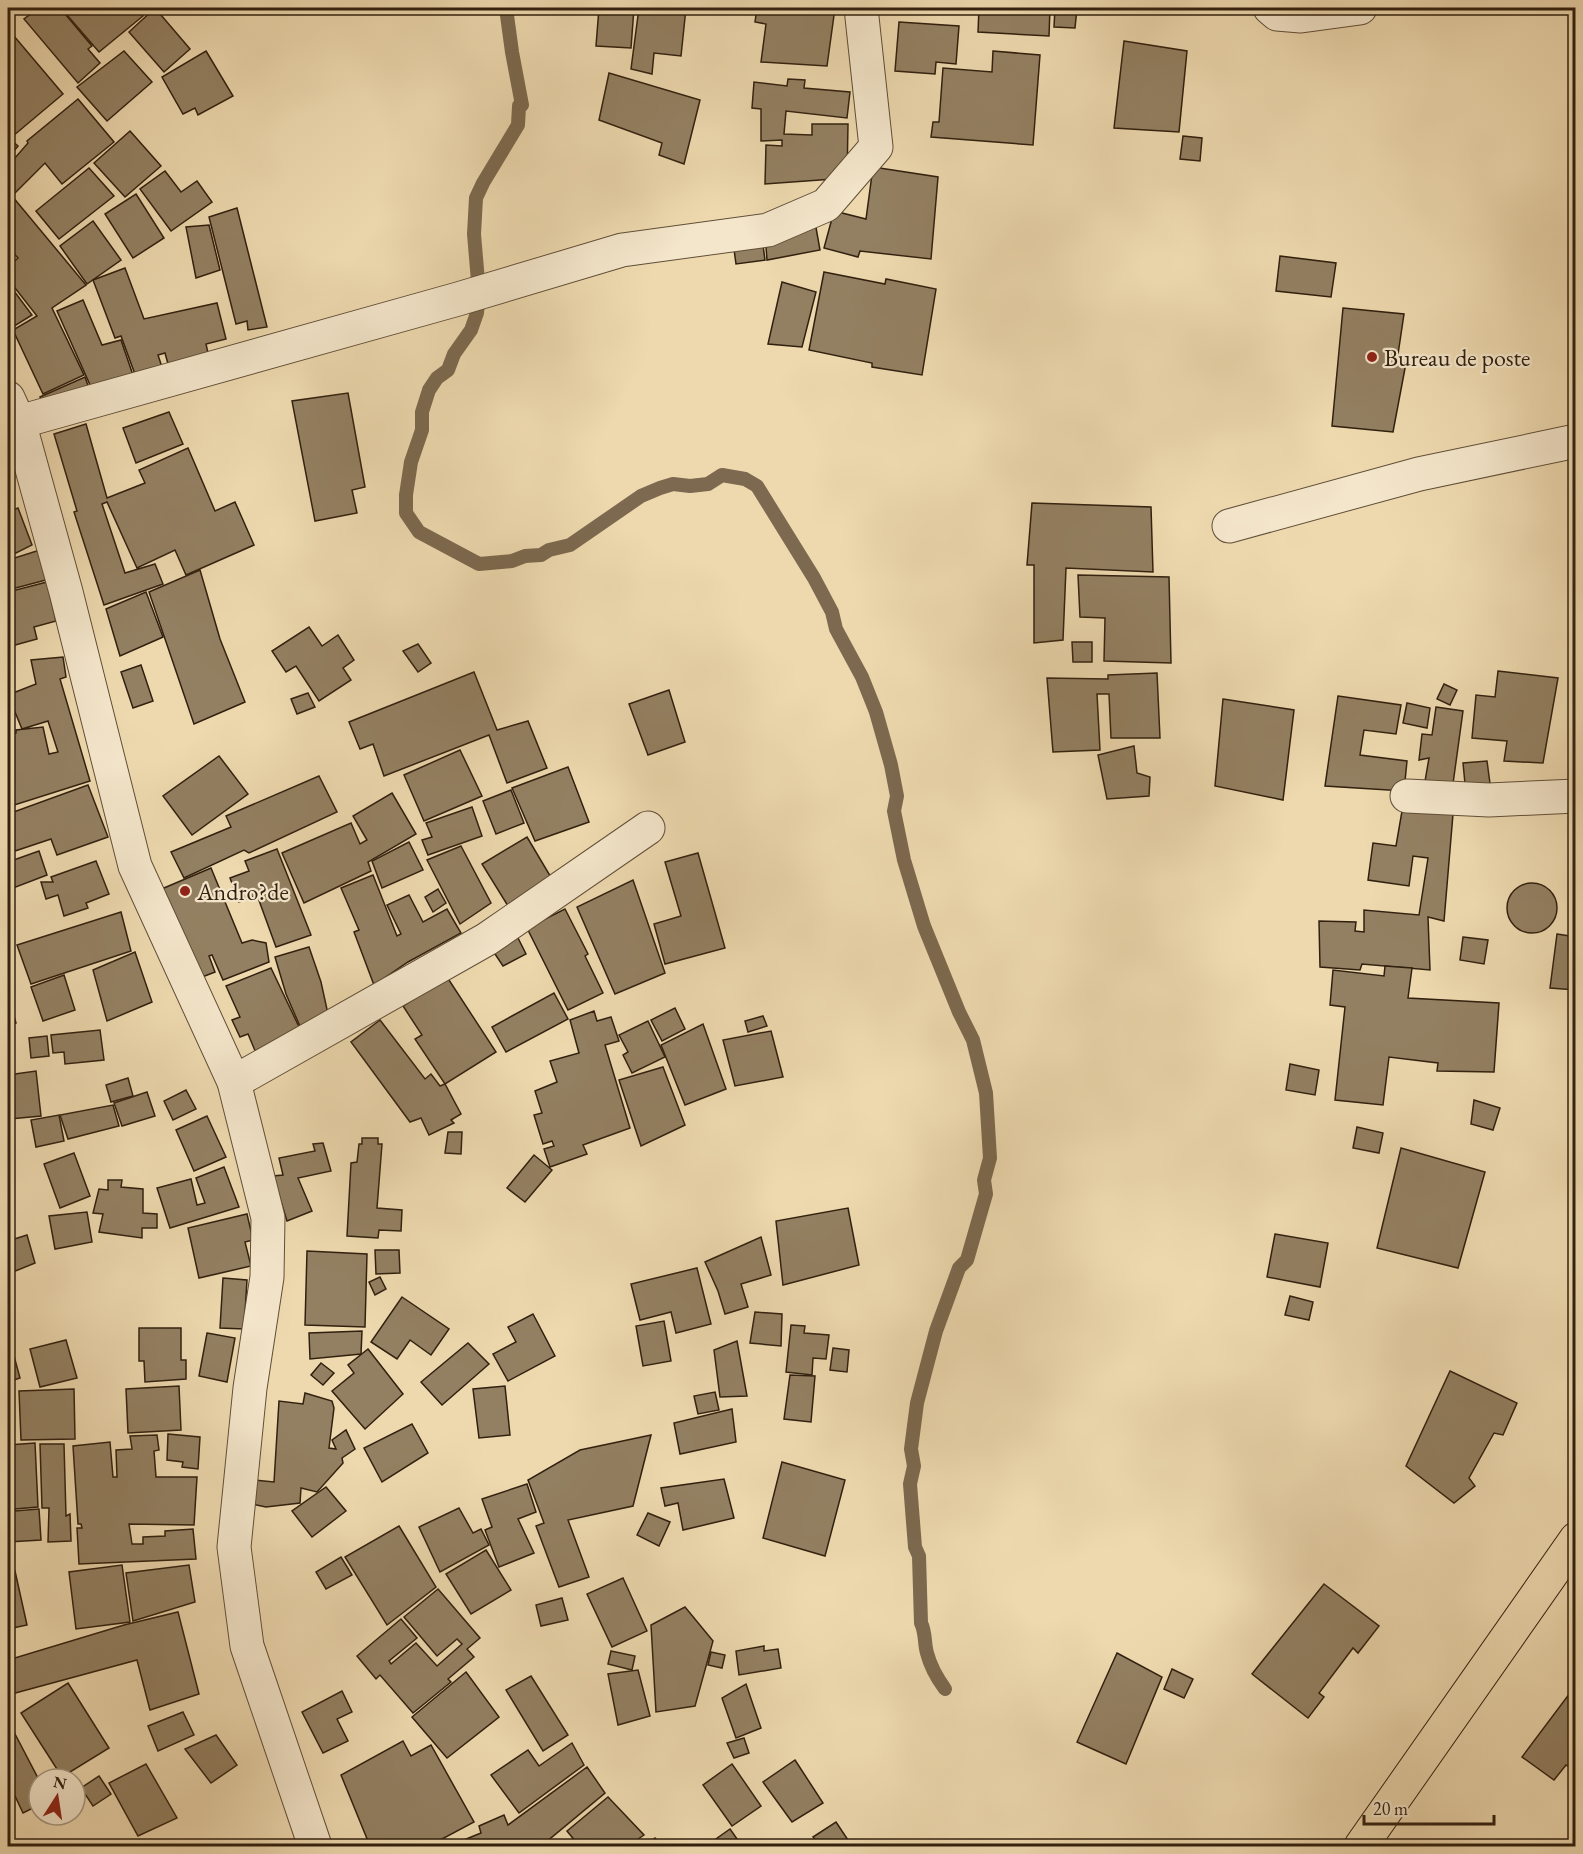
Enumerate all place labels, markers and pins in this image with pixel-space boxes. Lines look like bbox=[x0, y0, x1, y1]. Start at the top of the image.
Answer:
place label: Bureau de poste bbox=[1384, 342, 1530, 373]
marker: Bureau de poste bbox=[1365, 350, 1379, 364]
place label: Andro?de bbox=[196, 876, 289, 907]
marker: Andro?de bbox=[178, 884, 192, 898]

